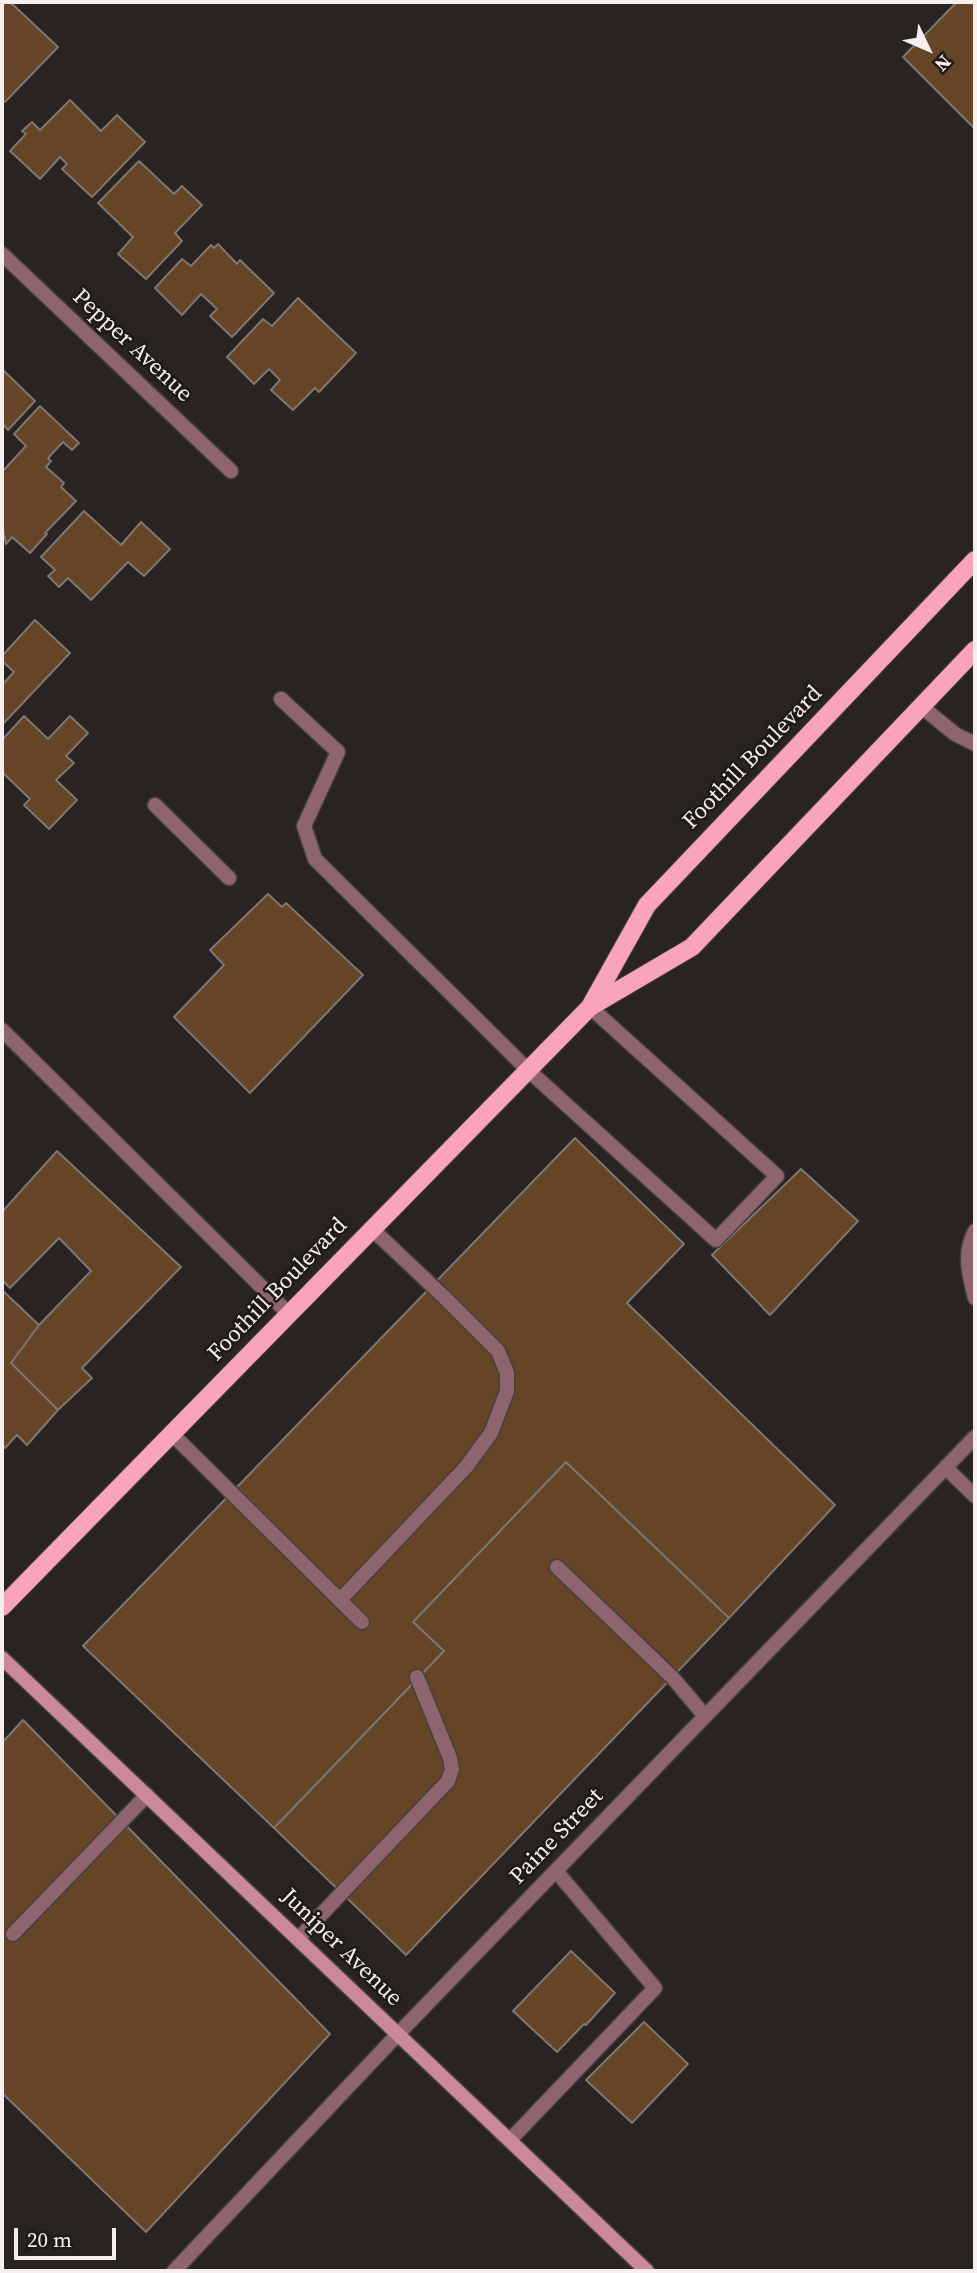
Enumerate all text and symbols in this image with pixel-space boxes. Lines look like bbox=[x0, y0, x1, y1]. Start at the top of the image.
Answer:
north arrow bbox=[893, 14, 963, 84]
text: N bbox=[929, 50, 957, 78]
street label: Pepper Avenue bbox=[66, 284, 198, 408]
street label: Foothill Boulevard bbox=[678, 681, 828, 835]
street label: Foothill Boulevard bbox=[203, 1213, 353, 1367]
street label: Paine Street bbox=[504, 1783, 610, 1891]
street label: Juniper Avenue bbox=[275, 1883, 407, 2013]
scale bar bbox=[18, 2214, 119, 2258]
text: 20 m bbox=[27, 2225, 72, 2254]

